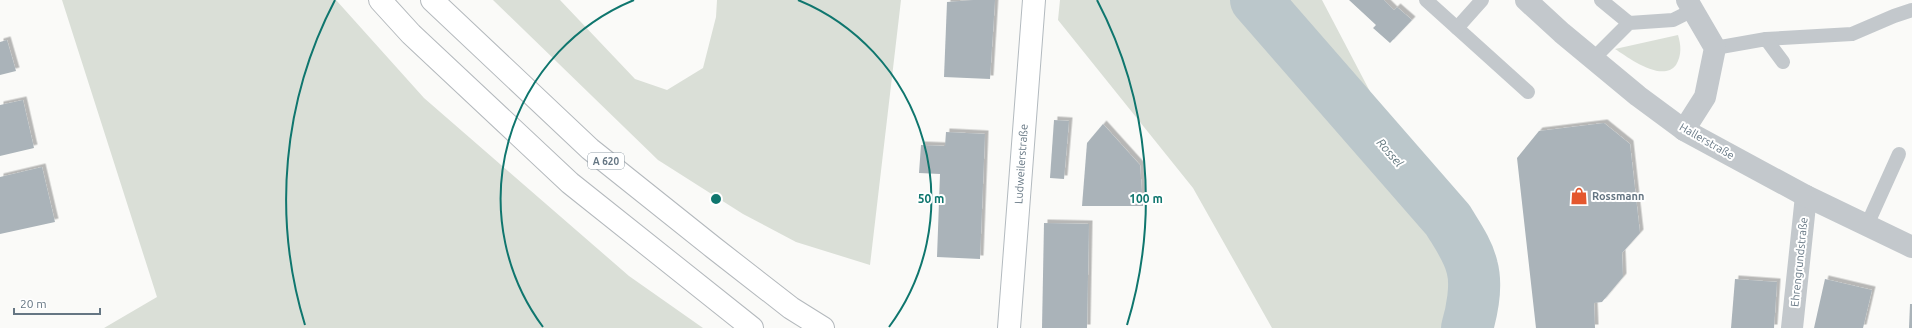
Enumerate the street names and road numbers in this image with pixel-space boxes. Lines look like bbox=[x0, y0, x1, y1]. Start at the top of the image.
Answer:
street label: Hallerstraße bbox=[1678, 121, 1736, 161]
street label: Ludweilerstraße bbox=[1012, 124, 1030, 204]
road number: A 620 bbox=[588, 153, 624, 169]
street label: Ehrengrundstraße bbox=[1788, 217, 1810, 307]

